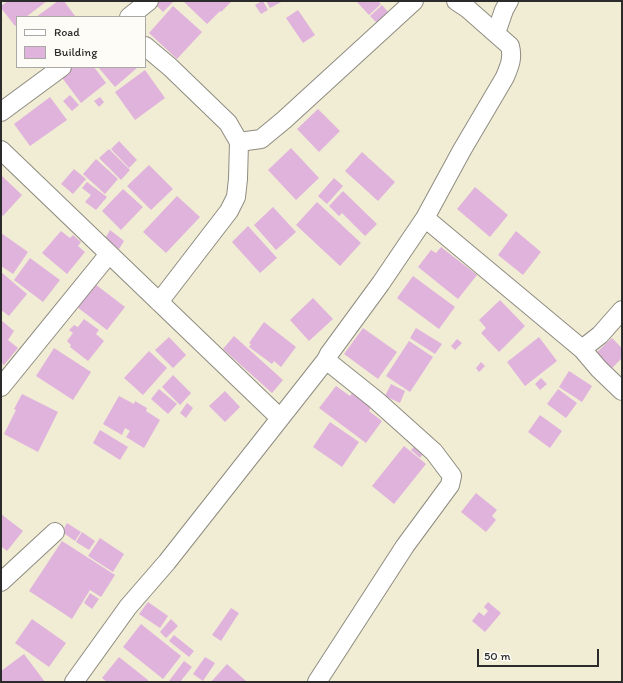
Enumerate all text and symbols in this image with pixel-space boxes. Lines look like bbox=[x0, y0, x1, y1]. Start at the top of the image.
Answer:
legend bbox=[16, 16, 146, 68]
text: Road bbox=[54, 25, 80, 39]
text: Building bbox=[54, 45, 97, 59]
scale bar bbox=[479, 641, 601, 667]
text: 50 m bbox=[484, 649, 510, 663]

